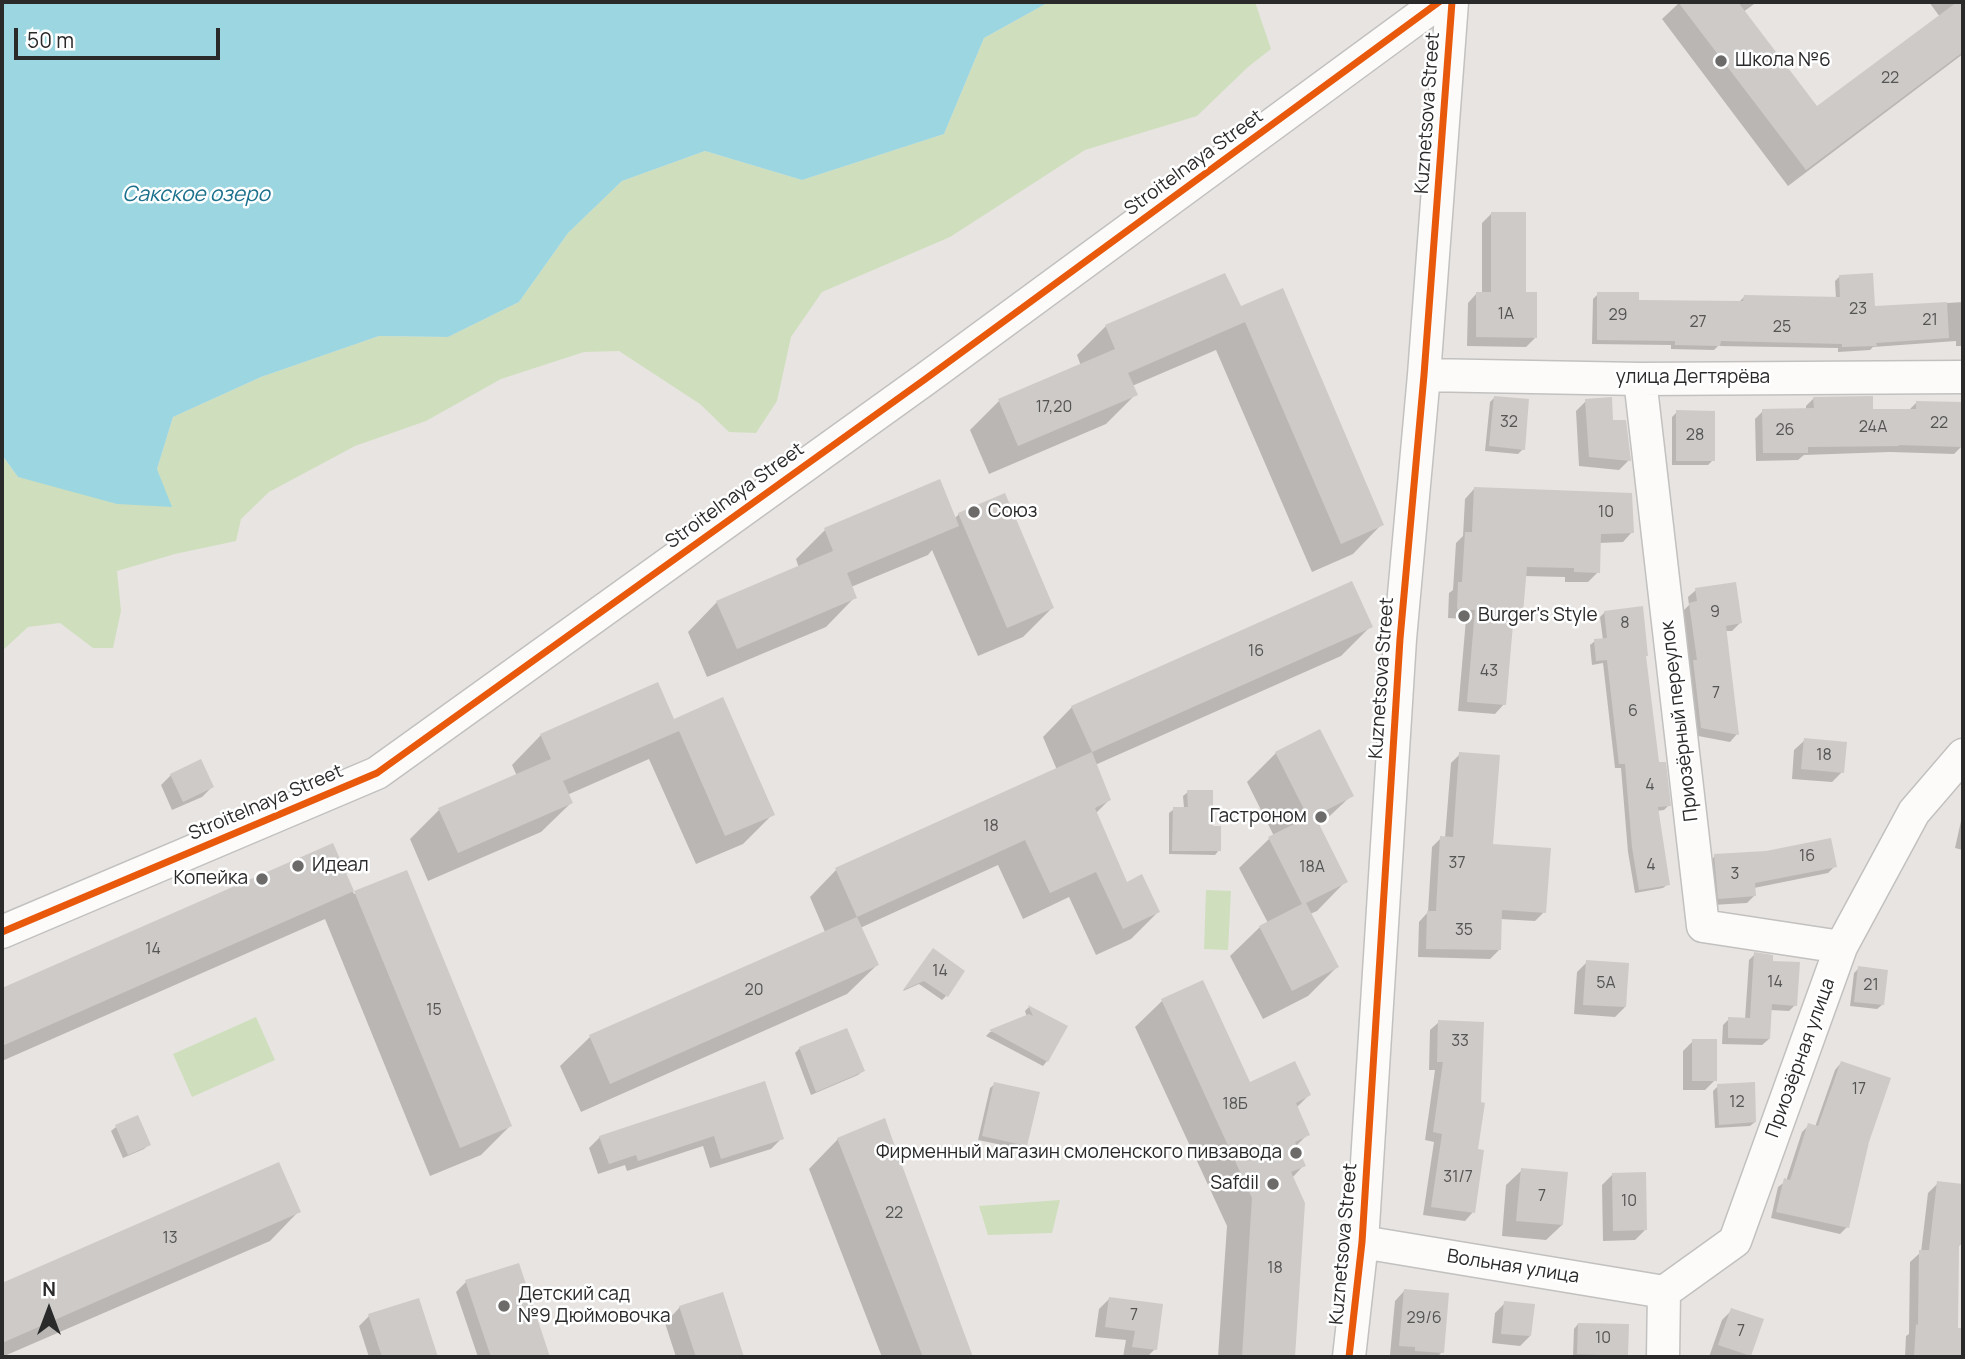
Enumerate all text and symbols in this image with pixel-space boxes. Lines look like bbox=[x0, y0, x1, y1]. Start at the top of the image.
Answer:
scale bar bbox=[18, 14, 224, 58]
text: 50 m bbox=[27, 26, 74, 54]
street label: Kuznetsova Street bbox=[1411, 31, 1445, 195]
place label: Школа №6 bbox=[1735, 50, 1831, 72]
marker: Школа №6 bbox=[1713, 53, 1729, 69]
house number: 22 bbox=[1881, 69, 1899, 89]
street label: Stroitelnaya Street bbox=[1120, 105, 1268, 221]
water label: Сакское озеро bbox=[122, 182, 270, 208]
house number: 23 bbox=[1849, 300, 1867, 320]
house number: 1А bbox=[1498, 305, 1514, 325]
house number: 29 bbox=[1608, 306, 1628, 326]
house number: 21 bbox=[1922, 311, 1938, 331]
house number: 27 bbox=[1689, 313, 1707, 333]
house number: 25 bbox=[1773, 318, 1791, 338]
street label: улица Дегтярёва bbox=[1616, 367, 1770, 389]
house number: 17,20 bbox=[1036, 398, 1072, 418]
house number: 32 bbox=[1500, 413, 1518, 433]
house number: 22 bbox=[1930, 414, 1948, 434]
house number: 24А bbox=[1859, 418, 1887, 438]
house number: 26 bbox=[1775, 421, 1795, 441]
house number: 28 bbox=[1686, 426, 1704, 446]
street label: Stroitelnaya Street bbox=[661, 438, 809, 554]
place label: Союз bbox=[988, 501, 1037, 523]
house number: 10 bbox=[1598, 503, 1614, 523]
marker: Союз bbox=[966, 504, 982, 520]
street label: Kuznetsova Street bbox=[1365, 596, 1399, 760]
house number: 9 bbox=[1710, 603, 1720, 623]
place label: Burger's Style bbox=[1478, 605, 1598, 627]
marker: Burger's Style bbox=[1456, 608, 1472, 624]
house number: 8 bbox=[1620, 614, 1630, 634]
street label: Приозёрный переулок bbox=[1656, 619, 1704, 823]
house number: 16 bbox=[1248, 642, 1264, 662]
house number: 43 bbox=[1480, 662, 1498, 682]
house number: 7 bbox=[1712, 684, 1720, 704]
house number: 6 bbox=[1628, 702, 1638, 722]
house number: 18 bbox=[1816, 746, 1832, 766]
street label: Stroitelnaya Street bbox=[185, 760, 347, 846]
house number: 4 bbox=[1645, 776, 1655, 796]
place label: Гастроном bbox=[1210, 806, 1307, 828]
marker: Гастроном bbox=[1313, 809, 1329, 825]
house number: 18 bbox=[983, 817, 999, 837]
house number: 16 bbox=[1799, 847, 1815, 867]
house number: 37 bbox=[1449, 854, 1465, 874]
place label: Идеал bbox=[312, 855, 369, 877]
house number: 4 bbox=[1646, 856, 1656, 876]
marker: Идеал bbox=[290, 858, 306, 874]
house number: 18А bbox=[1299, 858, 1325, 878]
house number: 3 bbox=[1731, 865, 1739, 885]
place label: Копейка bbox=[174, 868, 248, 890]
marker: Копейка bbox=[254, 871, 270, 887]
house number: 35 bbox=[1455, 921, 1473, 941]
house number: 14 bbox=[145, 940, 161, 960]
house number: 14 bbox=[932, 962, 948, 982]
house number: 14 bbox=[1767, 973, 1783, 993]
house number: 5А bbox=[1596, 974, 1616, 994]
street label: Приозёрная улица bbox=[1762, 975, 1840, 1141]
house number: 21 bbox=[1863, 976, 1879, 996]
house number: 20 bbox=[745, 981, 763, 1001]
house number: 15 bbox=[426, 1001, 442, 1021]
house number: 33 bbox=[1451, 1032, 1469, 1052]
house number: 17 bbox=[1852, 1080, 1866, 1100]
house number: 12 bbox=[1729, 1093, 1745, 1113]
house number: 18Б bbox=[1222, 1095, 1248, 1115]
place label: Фирменный магазин смоленского пивзавода bbox=[876, 1142, 1282, 1164]
marker: Фирменный магазин смоленского пивзавода bbox=[1288, 1145, 1304, 1161]
street label: Kuznetsova Street bbox=[1326, 1162, 1362, 1326]
house number: 31/7 bbox=[1443, 1168, 1473, 1188]
place label: Safdil bbox=[1210, 1173, 1259, 1195]
marker: Safdil bbox=[1265, 1176, 1281, 1192]
house number: 7 bbox=[1538, 1187, 1546, 1207]
house number: 10 bbox=[1621, 1192, 1637, 1212]
house number: 22 bbox=[885, 1204, 903, 1224]
house number: 13 bbox=[162, 1229, 178, 1249]
street label: Вольная улица bbox=[1445, 1245, 1581, 1289]
house number: 18 bbox=[1267, 1259, 1283, 1279]
north arrow bbox=[14, 1275, 84, 1345]
text: N bbox=[42, 1276, 56, 1302]
place label: Детский сад №9 Дюймовочка bbox=[518, 1284, 671, 1328]
marker: Детский сад №9 Дюймовочка bbox=[496, 1298, 512, 1314]
house number: 7 bbox=[1130, 1306, 1138, 1326]
house number: 29/6 bbox=[1406, 1309, 1442, 1329]
house number: 7 bbox=[1737, 1322, 1745, 1342]
house number: 10 bbox=[1595, 1329, 1611, 1349]

